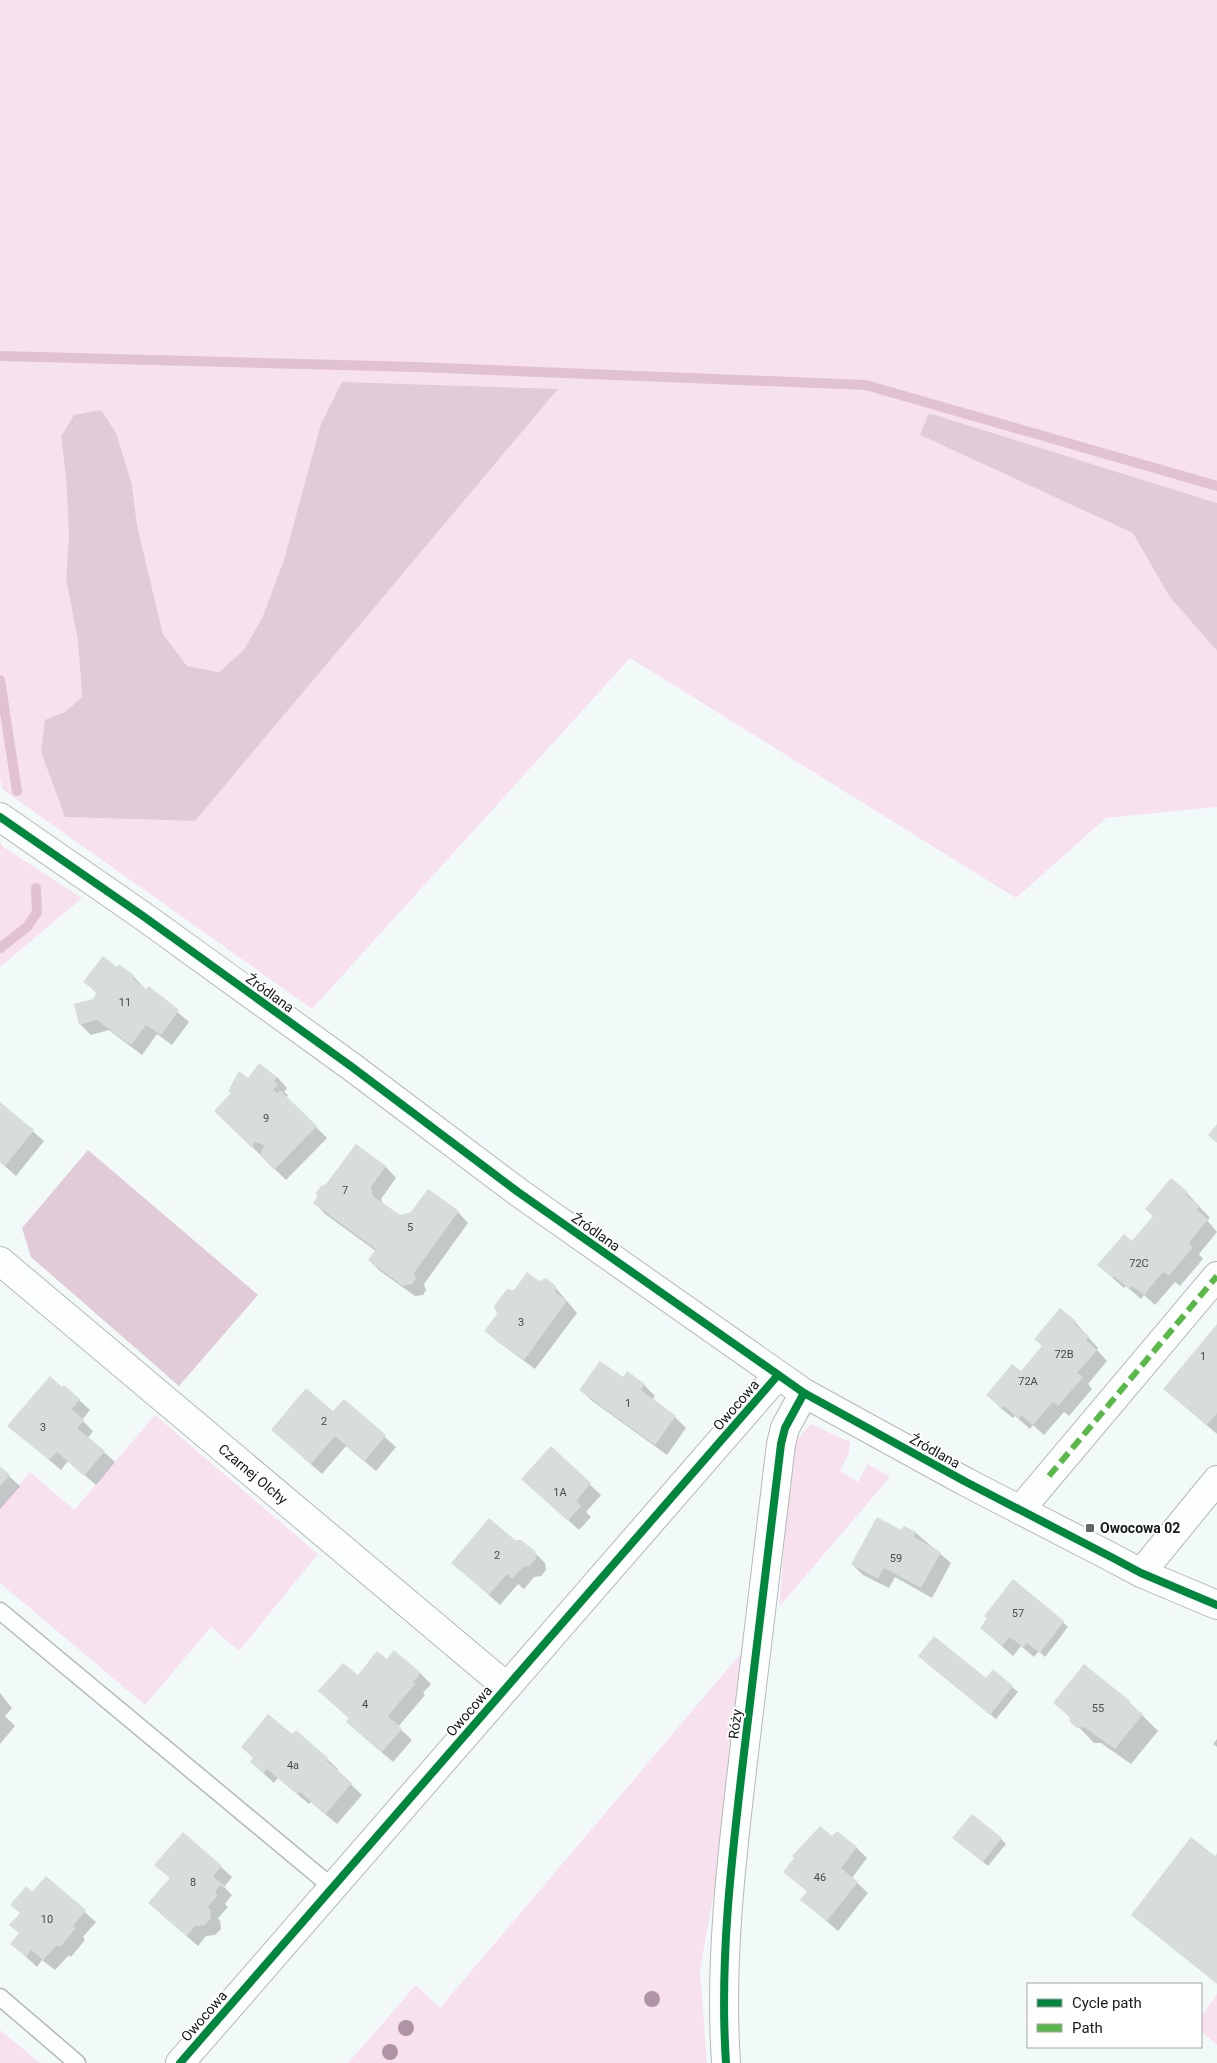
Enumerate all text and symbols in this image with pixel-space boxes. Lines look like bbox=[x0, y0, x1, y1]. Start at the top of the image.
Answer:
street label: Źródlana bbox=[243, 969, 298, 1016]
house number: 11 bbox=[119, 996, 131, 1009]
house number: 9 bbox=[263, 1112, 269, 1125]
house number: 7 bbox=[342, 1184, 348, 1197]
street label: Źródlana bbox=[569, 1209, 624, 1254]
house number: 5 bbox=[407, 1221, 413, 1234]
house number: 72C bbox=[1129, 1257, 1149, 1270]
house number: 3 bbox=[518, 1316, 524, 1329]
house number: 72B bbox=[1054, 1348, 1074, 1361]
house number: 1 bbox=[1200, 1350, 1206, 1363]
house number: 72A bbox=[1018, 1375, 1039, 1388]
street label: Owocowa bbox=[710, 1377, 762, 1433]
house number: 1 bbox=[625, 1397, 631, 1410]
house number: 2 bbox=[321, 1415, 327, 1428]
house number: 3 bbox=[40, 1421, 46, 1434]
street label: Źródlana bbox=[907, 1430, 964, 1471]
street label: Czarnej Olchy bbox=[215, 1441, 291, 1508]
house number: 1A bbox=[553, 1486, 568, 1499]
place label: Owocowa 02 bbox=[1100, 1520, 1180, 1536]
marker: Owocowa 02 bbox=[1084, 1522, 1096, 1534]
house number: 2 bbox=[494, 1549, 500, 1562]
house number: 59 bbox=[890, 1552, 902, 1565]
house number: 57 bbox=[1012, 1607, 1024, 1620]
street label: Owocowa bbox=[443, 1683, 495, 1739]
house number: 4 bbox=[362, 1698, 368, 1711]
house number: 55 bbox=[1092, 1702, 1104, 1715]
street label: Róży bbox=[725, 1708, 745, 1740]
house number: 4a bbox=[287, 1759, 299, 1772]
house number: 46 bbox=[814, 1871, 826, 1884]
house number: 8 bbox=[190, 1876, 196, 1889]
house number: 10 bbox=[41, 1913, 53, 1926]
legend bbox=[1027, 1983, 1202, 2048]
street label: Owocowa bbox=[178, 1988, 230, 2044]
text: Cycle path bbox=[1072, 1994, 1142, 2012]
text: Path bbox=[1072, 2019, 1103, 2037]

